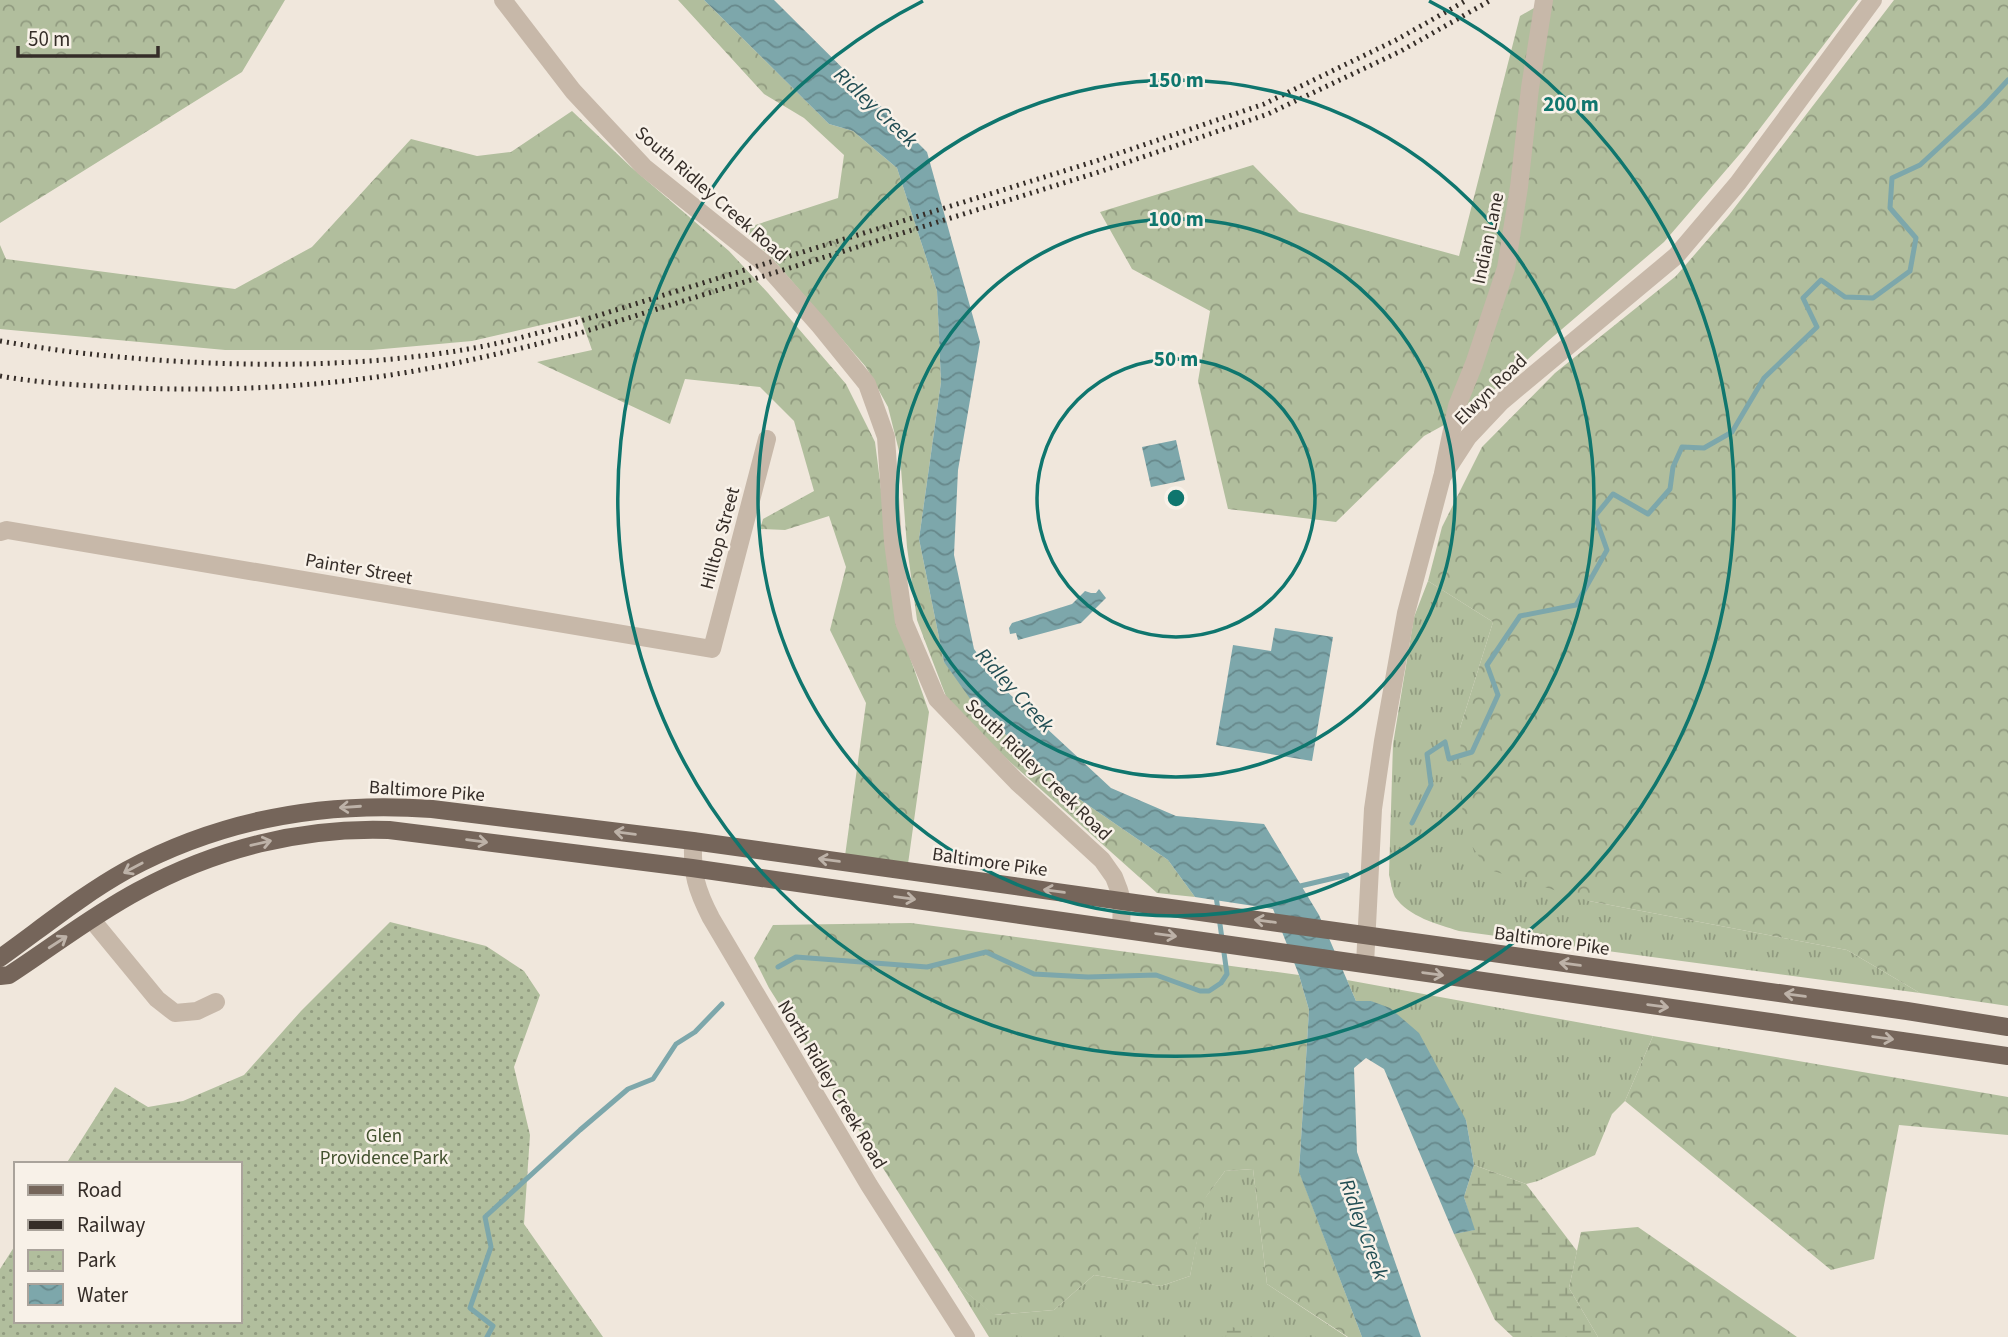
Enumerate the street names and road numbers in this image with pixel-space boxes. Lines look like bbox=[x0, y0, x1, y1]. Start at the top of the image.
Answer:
street label: South Ridley Creek Road bbox=[629, 120, 793, 268]
street label: Indian Lane bbox=[1466, 190, 1511, 287]
street label: Elwyn Road bbox=[1448, 348, 1534, 432]
street label: Hilltop Street bbox=[694, 484, 747, 593]
street label: Painter Street bbox=[303, 547, 415, 592]
street label: South Ridley Creek Road bbox=[959, 693, 1117, 847]
street label: Baltimore Pike bbox=[368, 774, 486, 809]
street label: Baltimore Pike bbox=[930, 841, 1049, 884]
street label: Baltimore Pike bbox=[1492, 920, 1611, 963]
street label: North Ridley Creek Road bbox=[770, 995, 893, 1174]

